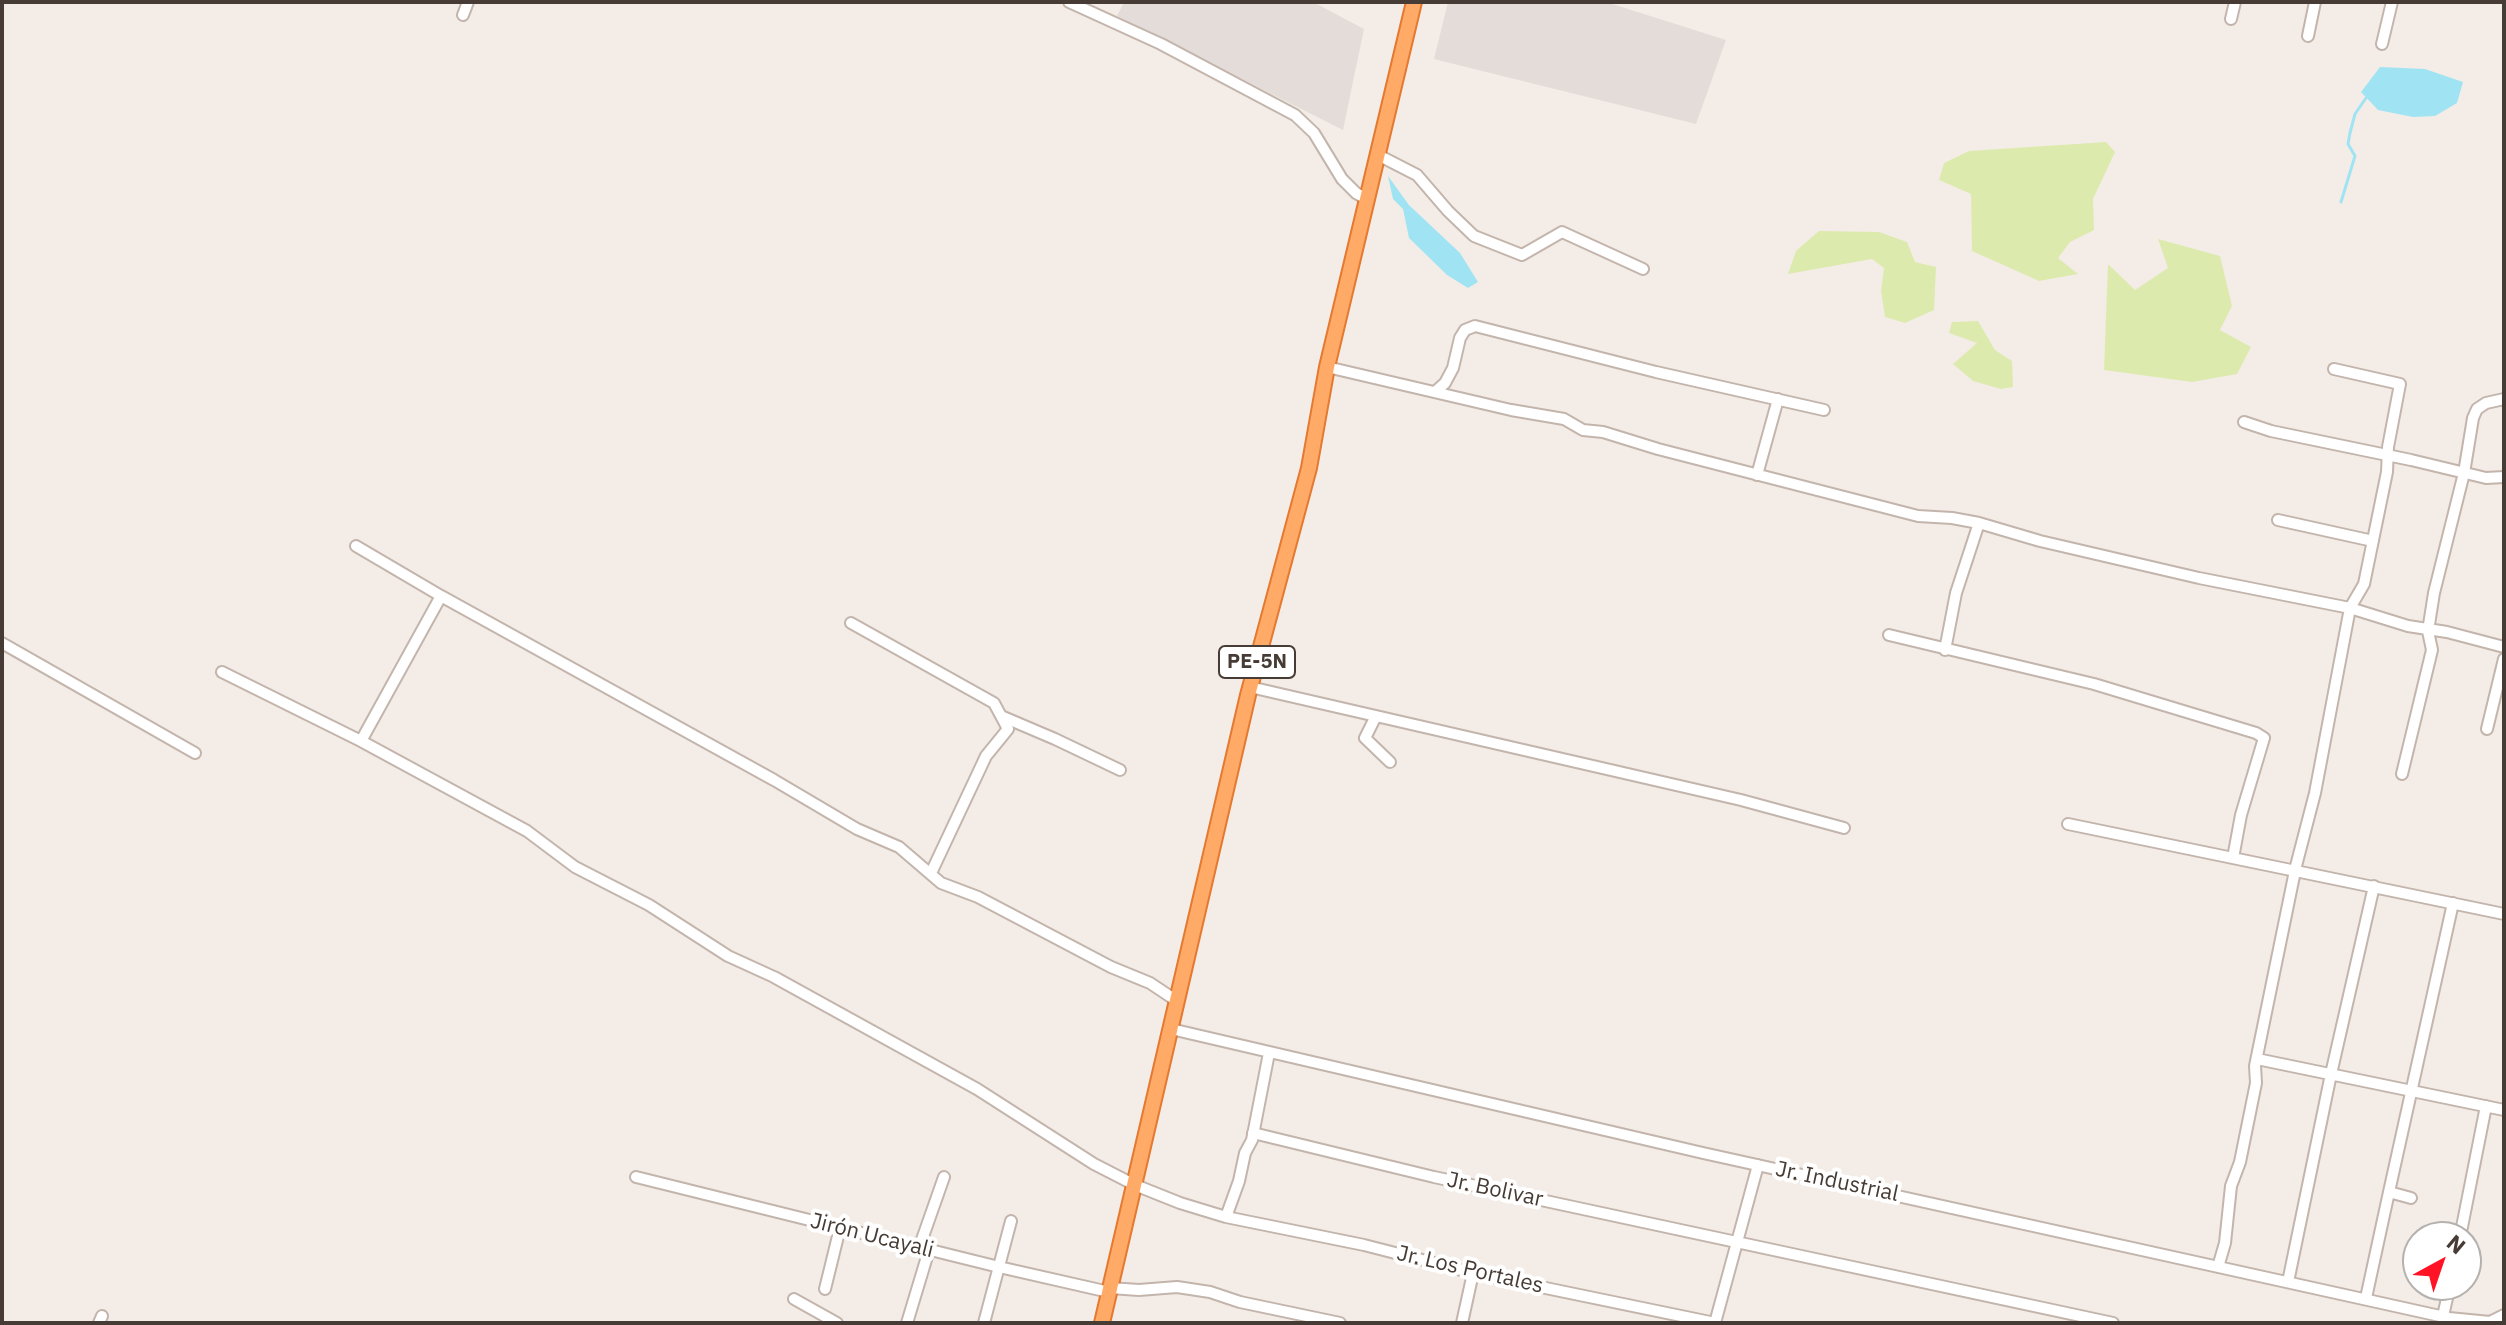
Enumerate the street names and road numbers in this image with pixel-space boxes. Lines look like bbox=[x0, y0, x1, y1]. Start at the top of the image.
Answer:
road number: PE-5N bbox=[1219, 646, 1295, 678]
street label: Jr. Industrial bbox=[1773, 1156, 1901, 1208]
street label: Jr. Bolivar bbox=[1445, 1167, 1545, 1213]
street label: Jirón Ucayali bbox=[808, 1208, 936, 1264]
street label: Jr. Los Portales bbox=[1394, 1240, 1546, 1300]

